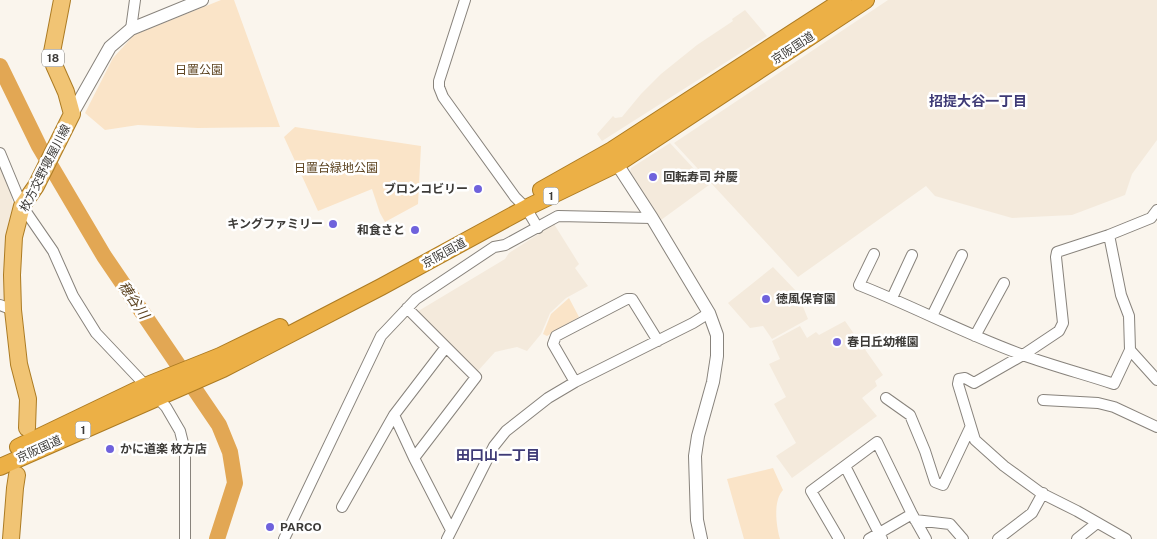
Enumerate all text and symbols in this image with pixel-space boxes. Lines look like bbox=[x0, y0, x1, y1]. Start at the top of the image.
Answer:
street label: 京阪国道 bbox=[769, 29, 817, 67]
road number: 18 bbox=[42, 49, 64, 66]
park label: 日置公園 bbox=[175, 63, 223, 77]
district label: 招提大谷一丁目 bbox=[929, 93, 1027, 109]
street label: 枚方交野寝屋川線 bbox=[17, 122, 73, 214]
park label: 日置台緑地公園 bbox=[294, 161, 378, 175]
place label: 回転寿司 弁慶 bbox=[663, 170, 738, 184]
marker: 回転寿司 弁慶 bbox=[647, 171, 659, 183]
place label: ブロンコビリー bbox=[384, 182, 468, 196]
marker: ブロンコビリー bbox=[472, 183, 484, 195]
road number: 1 bbox=[544, 188, 558, 205]
place label: キングファミリー bbox=[227, 217, 323, 231]
marker: キングファミリー bbox=[327, 218, 339, 230]
place label: 和食さと bbox=[357, 223, 405, 237]
marker: 和食さと bbox=[409, 224, 421, 236]
street label: 京阪国道 bbox=[420, 235, 468, 271]
water label: 穂谷川 bbox=[116, 278, 153, 324]
place label: 徳風保育園 bbox=[776, 292, 836, 306]
marker: 徳風保育園 bbox=[760, 293, 772, 305]
place label: 春日丘幼稚園 bbox=[847, 335, 919, 349]
marker: 春日丘幼稚園 bbox=[831, 336, 843, 348]
road number: 1 bbox=[76, 422, 90, 438]
street label: 京阪国道 bbox=[14, 433, 64, 465]
place label: かに道楽 枚方店 bbox=[120, 442, 207, 456]
marker: かに道楽 枚方店 bbox=[104, 443, 116, 455]
district label: 田口山一丁目 bbox=[456, 447, 540, 463]
place label: PARCO bbox=[280, 520, 322, 534]
marker: PARCO bbox=[264, 521, 276, 533]

